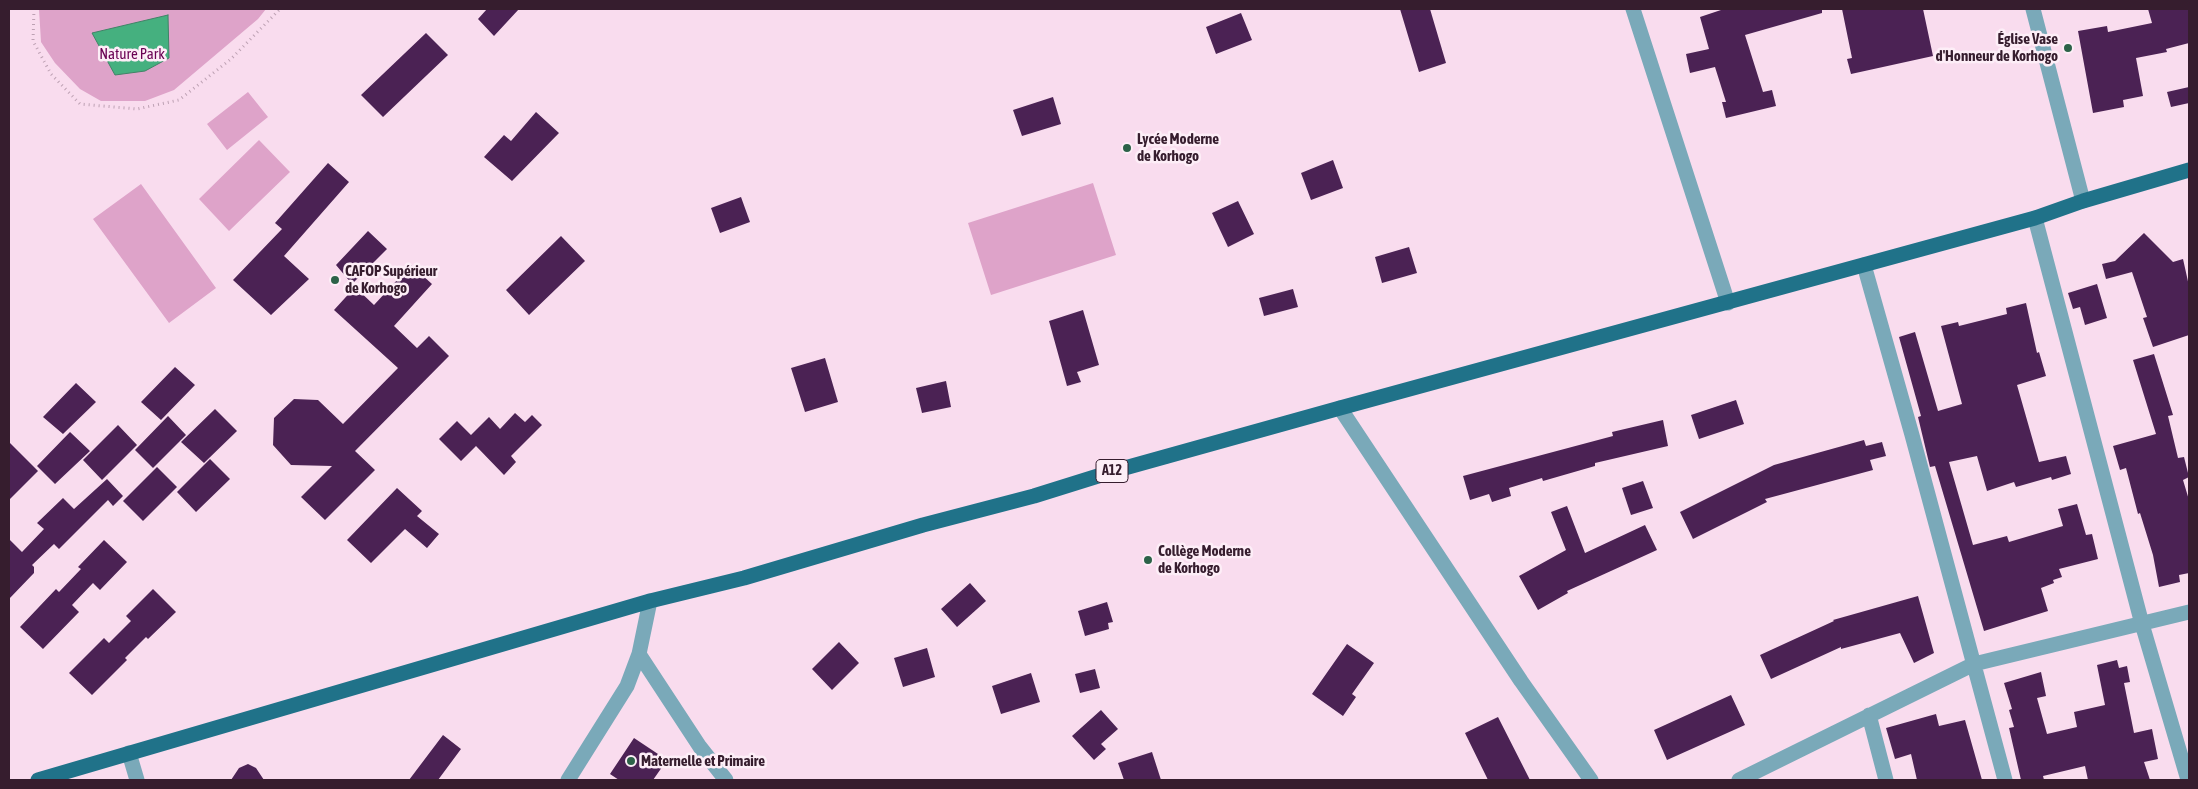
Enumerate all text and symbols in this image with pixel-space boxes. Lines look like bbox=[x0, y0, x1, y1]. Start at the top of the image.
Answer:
place label: Église Vase d'Honneur de Korhogo bbox=[1936, 30, 2058, 65]
marker: Église Vase d'Honneur de Korhogo bbox=[2062, 42, 2074, 54]
park label: Nature Park bbox=[99, 45, 165, 63]
place label: Lycée Moderne de Korhogo bbox=[1137, 130, 1219, 165]
marker: Lycée Moderne de Korhogo bbox=[1121, 142, 1133, 154]
place label: CAFOP Supérieur de Korhogo bbox=[345, 262, 437, 297]
marker: CAFOP Supérieur de Korhogo bbox=[329, 274, 341, 286]
road number: A12 bbox=[1096, 460, 1128, 482]
place label: Collège Moderne de Korhogo bbox=[1158, 542, 1251, 577]
marker: Collège Moderne de Korhogo bbox=[1142, 554, 1154, 566]
place label: Maternelle et Primaire bbox=[641, 752, 765, 770]
marker: Maternelle et Primaire bbox=[625, 755, 637, 767]

